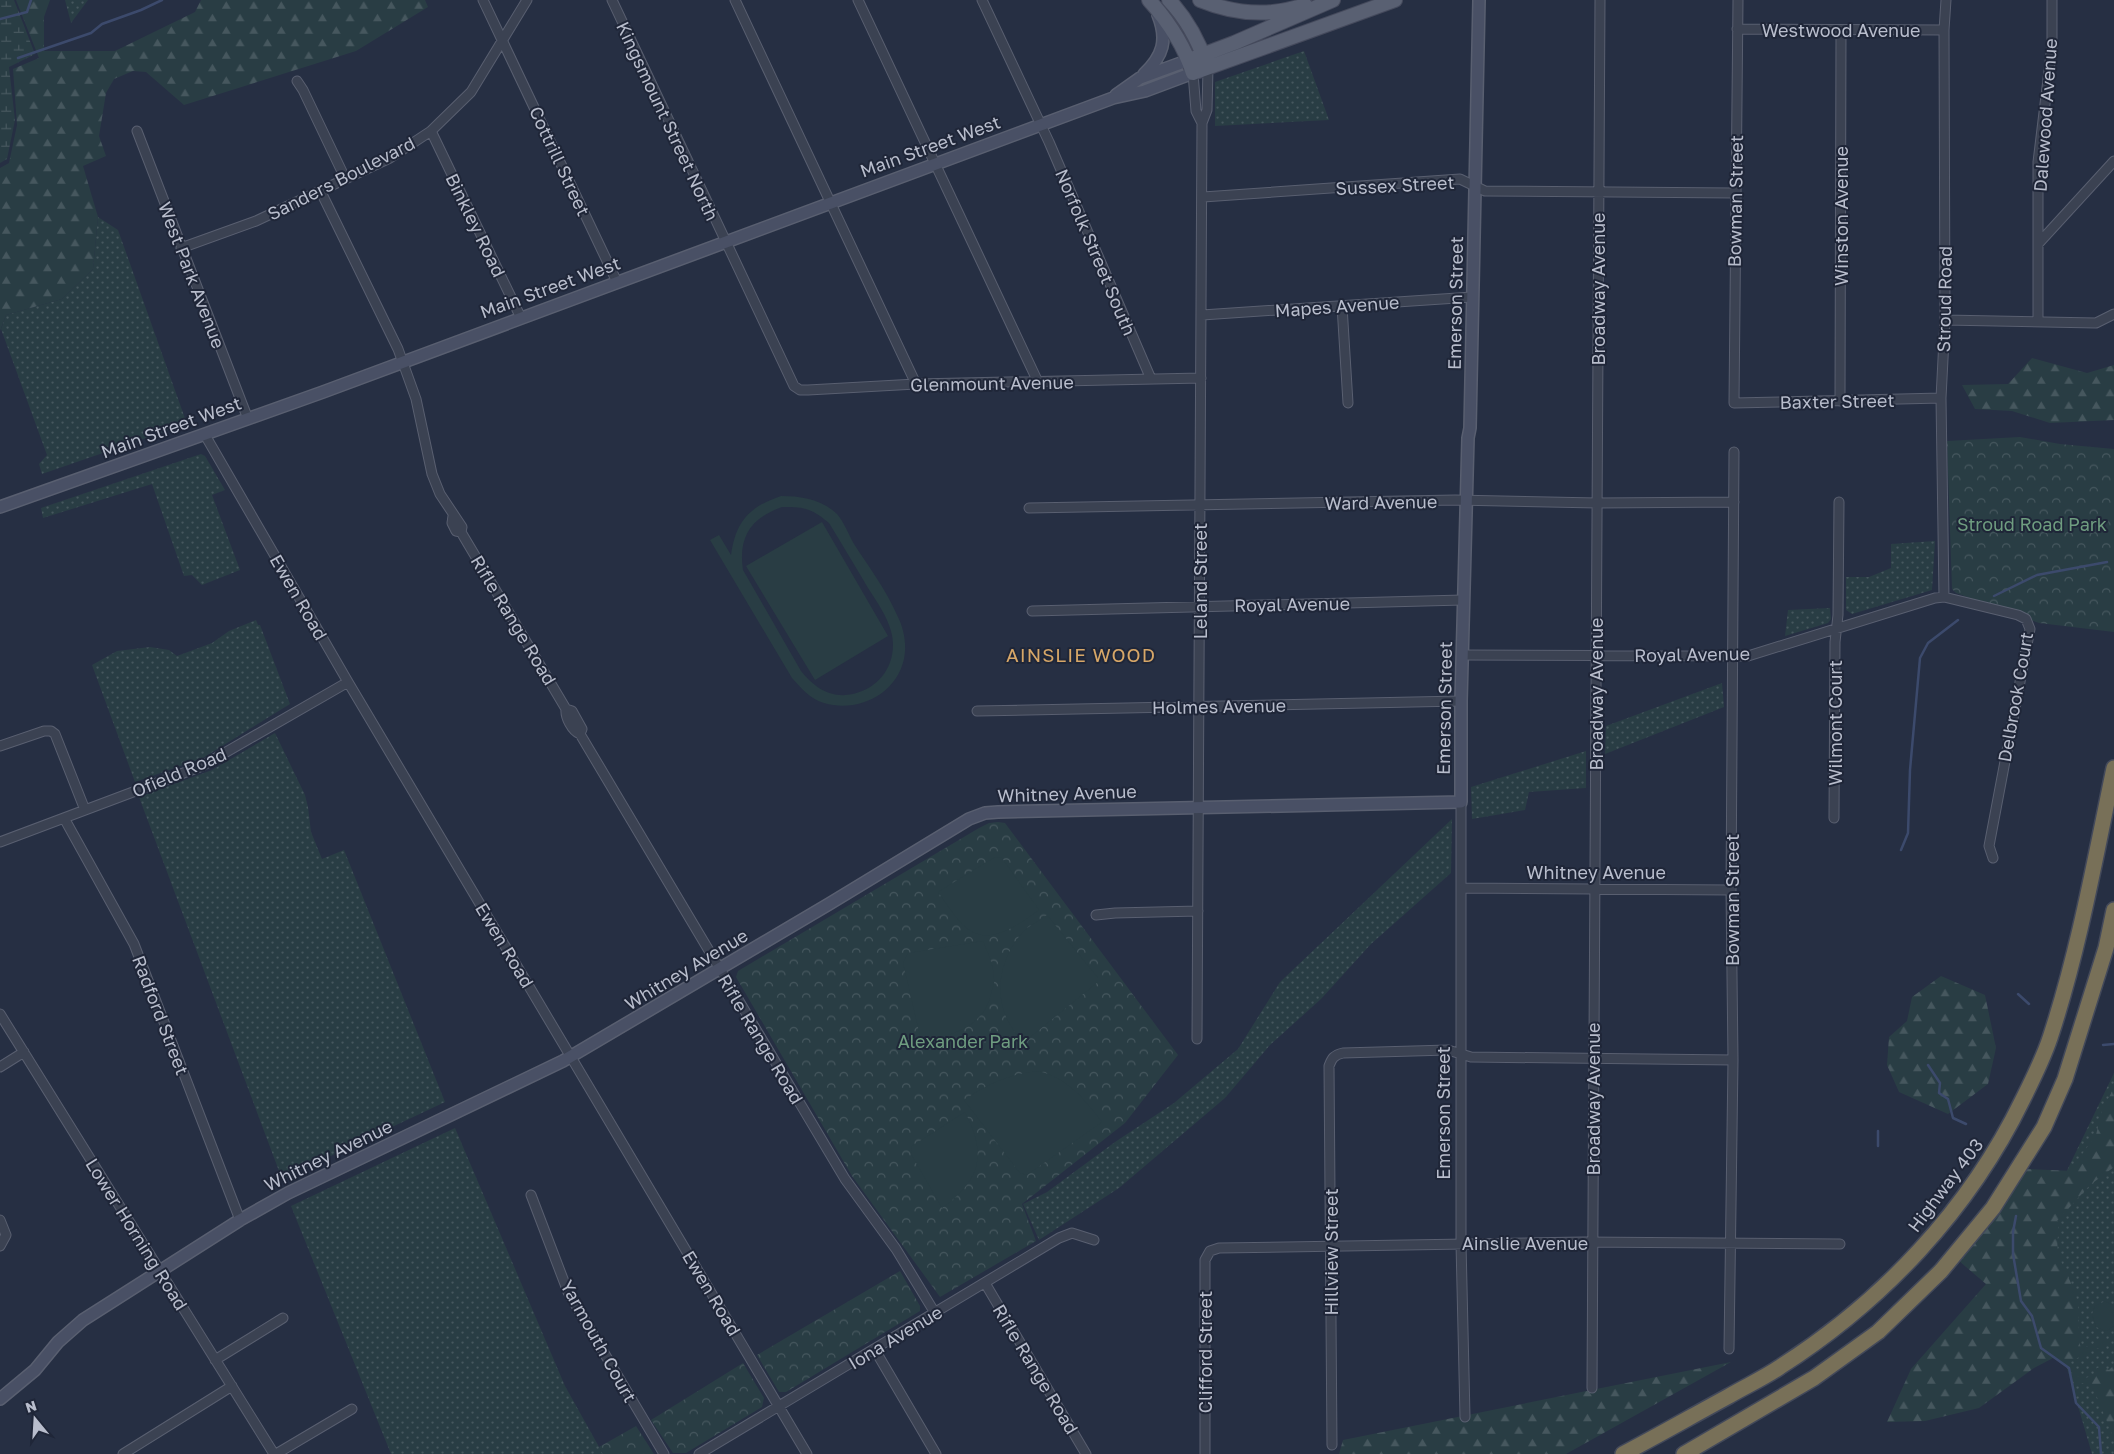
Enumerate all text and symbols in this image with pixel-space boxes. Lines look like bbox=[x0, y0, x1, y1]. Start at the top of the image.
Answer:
street label: Kingsmount Street North bbox=[612, 18, 724, 224]
street label: Westwood Avenue bbox=[1761, 19, 1921, 41]
street label: Dalewood Avenue bbox=[2029, 38, 2061, 192]
street label: Cottrill Street bbox=[525, 103, 595, 219]
street label: Main Street West bbox=[857, 110, 1003, 182]
street label: Sanders Boulevard bbox=[264, 131, 418, 225]
street label: Bowman Street bbox=[1723, 135, 1747, 267]
street label: Winston Avenue bbox=[1830, 146, 1852, 286]
street label: Norfolk Street South bbox=[1051, 165, 1141, 339]
street label: Binkley Road bbox=[441, 170, 511, 280]
street label: Sussex Street bbox=[1335, 171, 1455, 199]
street label: West Park Avenue bbox=[154, 199, 230, 351]
street label: Broadway Avenue bbox=[1587, 212, 1609, 366]
street label: Emerson Street bbox=[1443, 236, 1467, 370]
street label: Stroud Road bbox=[1932, 246, 1956, 352]
street label: Main Street West bbox=[477, 251, 623, 323]
street label: Mapes Avenue bbox=[1274, 291, 1400, 321]
street label: Glenmount Avenue bbox=[910, 371, 1074, 395]
street label: Baxter Street bbox=[1779, 389, 1895, 413]
street label: Main Street West bbox=[98, 391, 244, 463]
street label: Ward Avenue bbox=[1324, 490, 1438, 514]
park label: Stroud Road Park bbox=[1957, 513, 2107, 535]
street label: Leland Street bbox=[1189, 523, 1211, 639]
street label: Ewen Road bbox=[266, 550, 332, 644]
street label: Rifle Range Road bbox=[467, 551, 561, 689]
street label: Royal Avenue bbox=[1234, 592, 1350, 616]
street label: Broadway Avenue bbox=[1585, 617, 1607, 771]
street label: Delbrook Court bbox=[1993, 630, 2037, 764]
street label: Emerson Street bbox=[1432, 641, 1456, 775]
street label: Royal Avenue bbox=[1634, 642, 1750, 666]
district label: AINSLIE WOOD bbox=[1006, 643, 1156, 666]
street label: Wilmont Court bbox=[1824, 660, 1846, 786]
street label: Holmes Avenue bbox=[1152, 694, 1286, 718]
street label: Ofield Road bbox=[128, 742, 230, 802]
street label: Whitney Avenue bbox=[997, 780, 1137, 806]
street label: Bowman Street bbox=[1721, 834, 1743, 966]
street label: Whitney Avenue bbox=[1526, 861, 1666, 883]
street label: Ewen Road bbox=[471, 898, 539, 992]
street label: Whitney Avenue bbox=[620, 924, 752, 1014]
street label: Radford Street bbox=[128, 952, 194, 1078]
street label: Rifle Range Road bbox=[714, 970, 808, 1108]
street label: Broadway Avenue bbox=[1582, 1022, 1604, 1176]
park label: Alexander Park bbox=[898, 1030, 1028, 1052]
street label: Emerson Street bbox=[1432, 1046, 1454, 1180]
street label: Whitney Avenue bbox=[260, 1115, 396, 1195]
street label: Highway 403 bbox=[1903, 1134, 1987, 1236]
street label: Lower Horning Road bbox=[81, 1154, 193, 1314]
street label: Hillview Street bbox=[1320, 1188, 1342, 1316]
street label: Ainslie Avenue bbox=[1462, 1232, 1588, 1254]
street label: Ewen Road bbox=[678, 1246, 746, 1340]
street label: Yarmouth Court bbox=[556, 1276, 642, 1406]
street label: Clifford Street bbox=[1194, 1291, 1216, 1413]
street label: Iona Avenue bbox=[844, 1300, 946, 1374]
street label: Rifle Range Road bbox=[989, 1300, 1083, 1438]
north arrow bbox=[10, 1394, 60, 1444]
text: N bbox=[23, 1396, 39, 1416]

